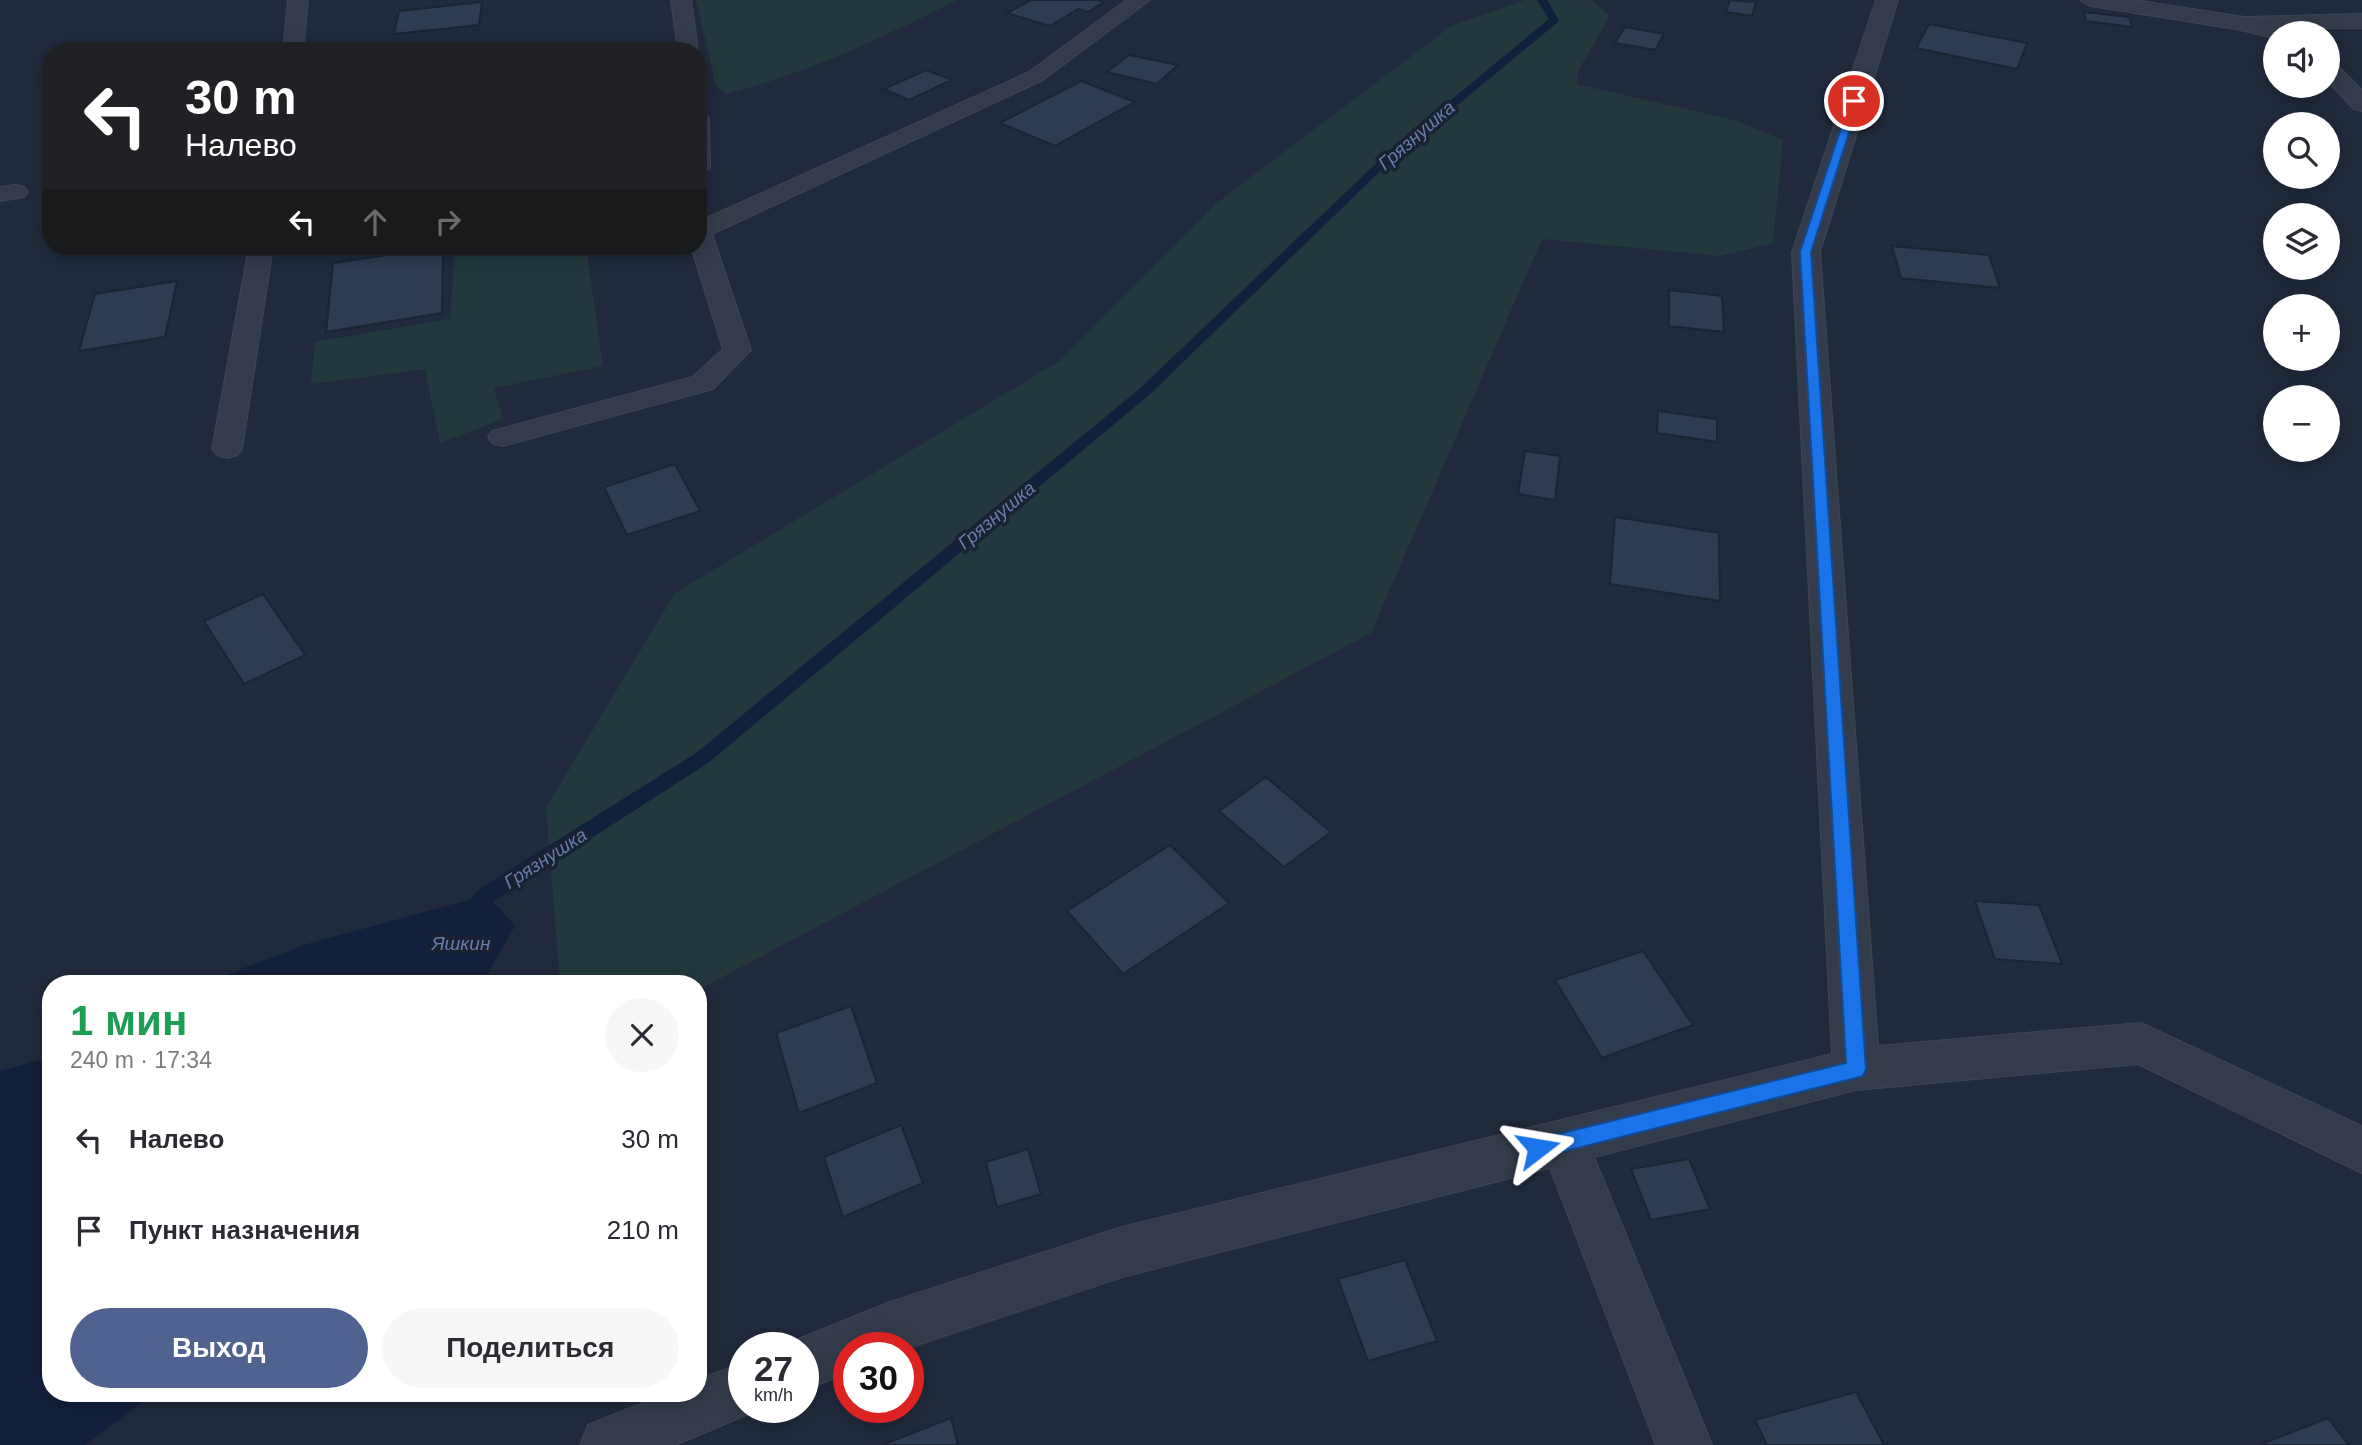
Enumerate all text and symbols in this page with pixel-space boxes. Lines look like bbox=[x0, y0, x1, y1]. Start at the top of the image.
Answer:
map controls bbox=[2263, 21, 2340, 462]
button: sound bbox=[2263, 21, 2340, 98]
icon: left bbox=[70, 70, 161, 161]
text: 30 m bbox=[185, 70, 297, 124]
pin bbox=[1824, 71, 1884, 131]
icon: arrive bbox=[1835, 82, 1873, 120]
water label: Грязнушка bbox=[1374, 97, 1459, 174]
button: search bbox=[2263, 112, 2340, 189]
text: Налево bbox=[185, 127, 297, 163]
icon: left bbox=[283, 203, 321, 241]
icon: ahead bbox=[356, 203, 394, 241]
icon: right bbox=[429, 203, 467, 241]
button: layers bbox=[2263, 203, 2340, 280]
button: + bbox=[2263, 294, 2340, 371]
button: − bbox=[2263, 385, 2340, 462]
water label: Грязнушка bbox=[954, 477, 1039, 554]
water label: Грязнушка bbox=[500, 824, 590, 893]
water label: Яшкин bbox=[431, 933, 491, 954]
text: 1 мин bbox=[70, 997, 187, 1044]
button: close bbox=[605, 998, 679, 1072]
text: 240 m · 17:34 bbox=[70, 1047, 212, 1073]
position arrow bbox=[1501, 1111, 1575, 1185]
icon: left bbox=[70, 1121, 108, 1159]
text: Налево bbox=[129, 1124, 224, 1154]
text: 30 m bbox=[621, 1124, 679, 1154]
icon: arrive bbox=[70, 1212, 108, 1250]
text: Пункт назначения bbox=[129, 1215, 360, 1245]
text: 210 m bbox=[607, 1215, 679, 1245]
button: Выход bbox=[70, 1308, 368, 1388]
button: Поделиться bbox=[382, 1308, 679, 1388]
speed limit sign: 30 bbox=[833, 1332, 924, 1423]
text: 27 bbox=[754, 1349, 793, 1388]
text: km/h bbox=[754, 1385, 793, 1405]

